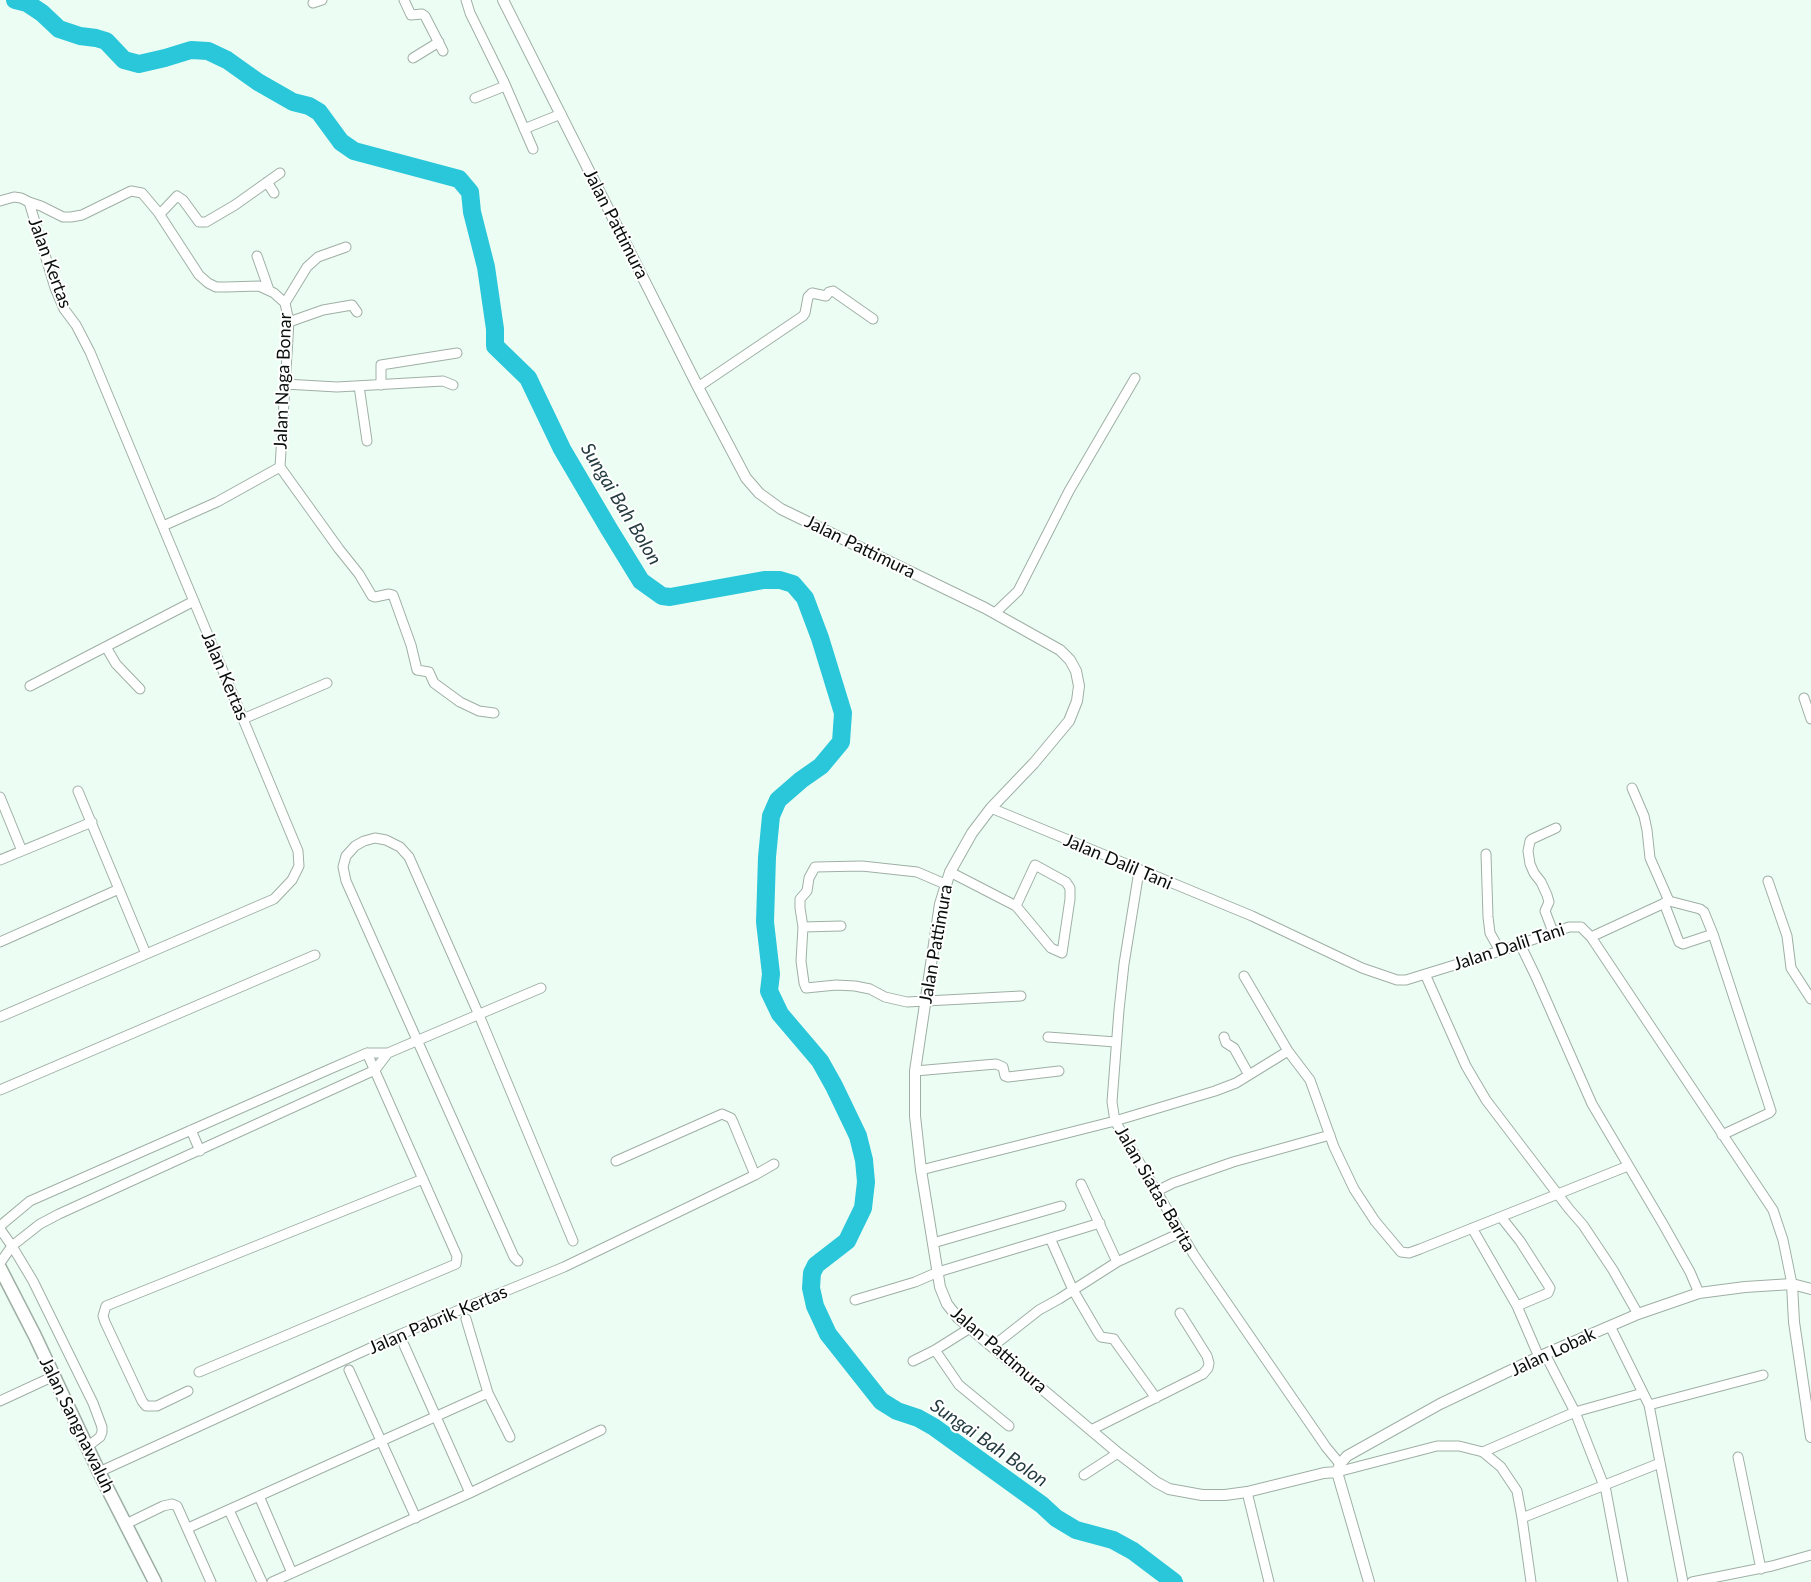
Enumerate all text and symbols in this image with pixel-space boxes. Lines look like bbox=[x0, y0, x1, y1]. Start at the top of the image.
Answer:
street label: Jalan Pattimura bbox=[579, 165, 653, 283]
street label: Jalan Kertas bbox=[24, 215, 76, 311]
street label: Jalan Naga Bonar bbox=[270, 312, 296, 450]
water label: Sungai Bah Bolon bbox=[576, 439, 666, 569]
street label: Jalan Pattimura bbox=[801, 511, 919, 583]
street label: Jalan Kertas bbox=[197, 628, 253, 724]
street label: Jalan Dalil Tani bbox=[1061, 829, 1175, 895]
street label: Jalan Pattimura bbox=[915, 883, 957, 1005]
street label: Jalan Dalil Tani bbox=[1451, 919, 1567, 975]
street label: Jalan Siatas Barita bbox=[1110, 1122, 1200, 1256]
street label: Jalan Pabrik Kertas bbox=[365, 1281, 511, 1359]
street label: Jalan Pattimura bbox=[947, 1302, 1051, 1398]
street label: Jalan Lobak bbox=[1507, 1323, 1599, 1381]
street label: Jalan Sangnawaluh bbox=[35, 1354, 119, 1496]
water label: Sungai Bah Bolon bbox=[926, 1394, 1052, 1492]

